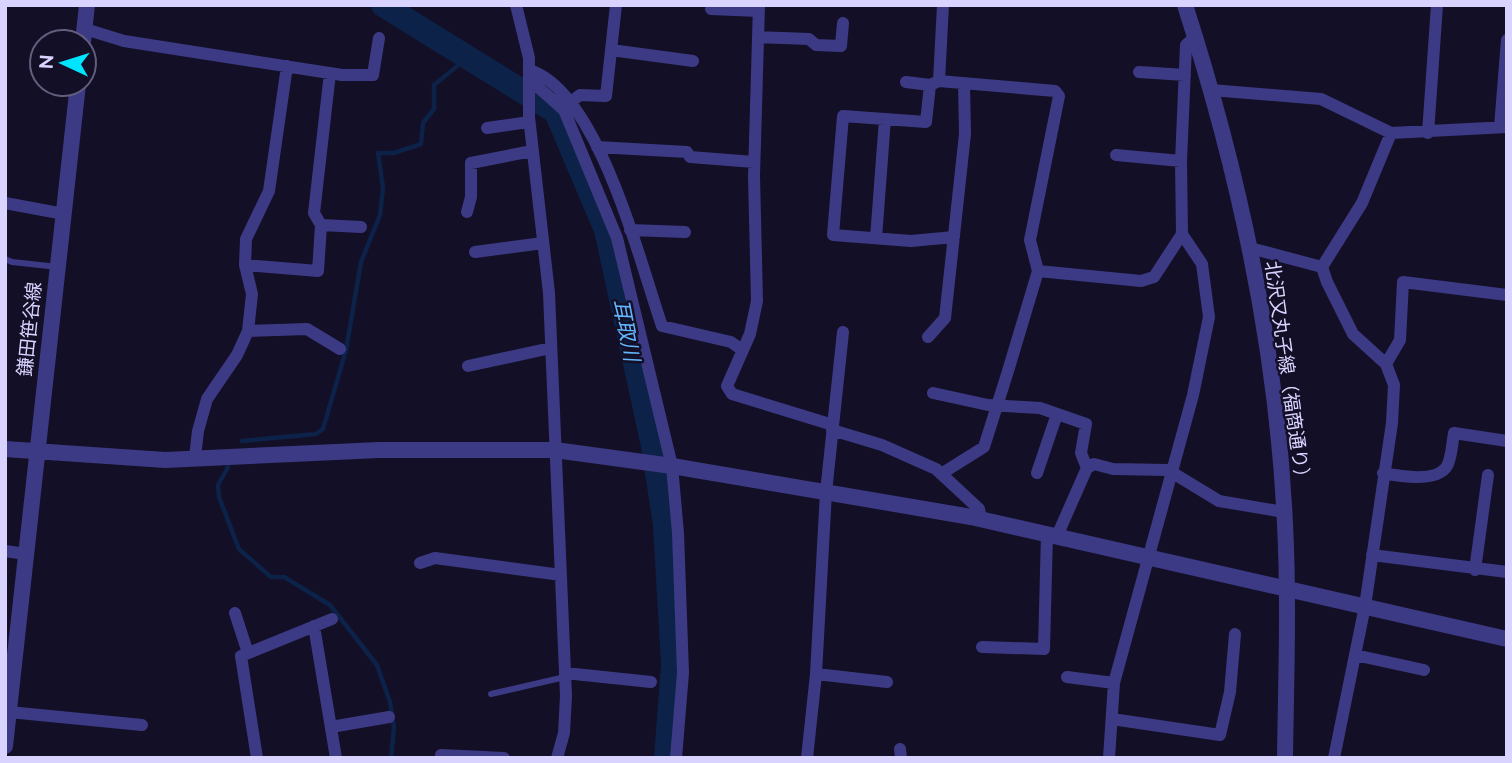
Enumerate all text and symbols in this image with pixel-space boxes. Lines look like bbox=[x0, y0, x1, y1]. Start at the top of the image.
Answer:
north arrow bbox=[28, 28, 98, 98]
text: N bbox=[35, 54, 58, 70]
street label: 北沢又丸子線（福商通り） bbox=[1261, 260, 1315, 488]
street label: 鎌田笹谷線 bbox=[13, 281, 45, 377]
water label: 耳取川 bbox=[608, 297, 645, 365]

